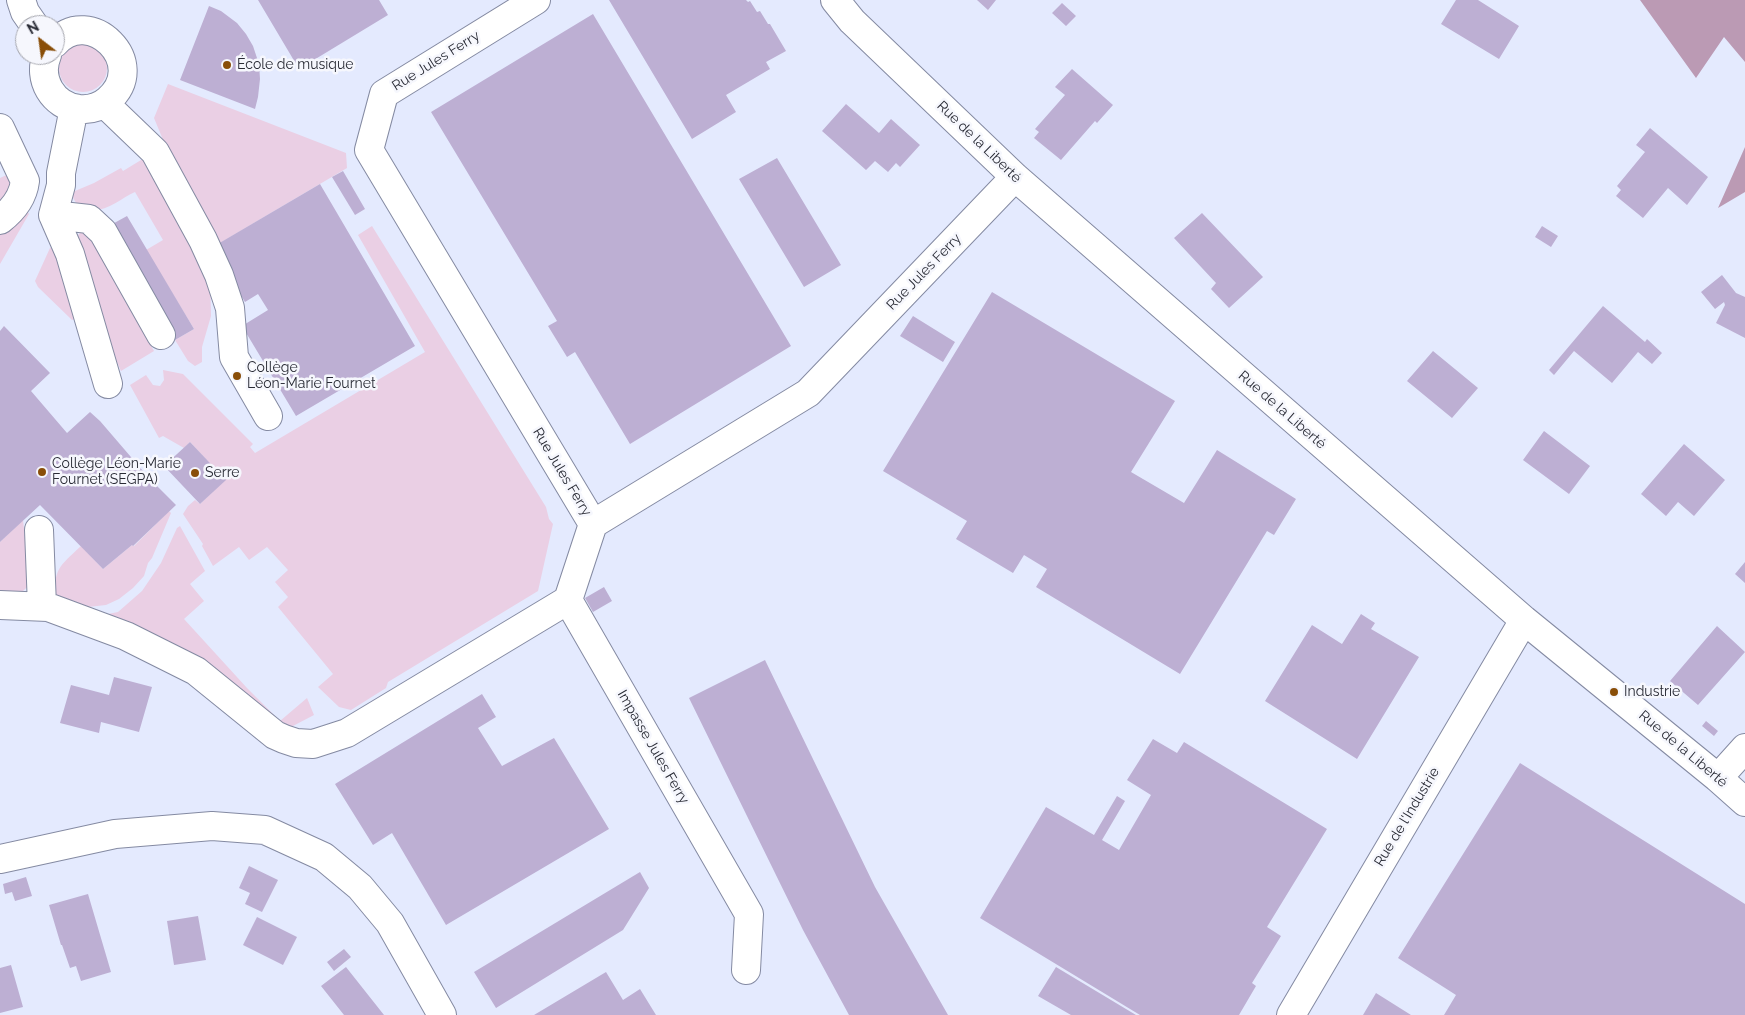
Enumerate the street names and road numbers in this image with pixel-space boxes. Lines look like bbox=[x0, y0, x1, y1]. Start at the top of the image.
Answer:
street label: Rue Jules Ferry bbox=[389, 27, 483, 95]
street label: Rue de la Liberté bbox=[933, 98, 1025, 186]
street label: Rue Jules Ferry bbox=[883, 230, 965, 314]
street label: Rue de la Liberté bbox=[1235, 367, 1329, 453]
street label: Rue Jules Ferry bbox=[529, 425, 595, 519]
street label: Impasse Jules Ferry bbox=[614, 687, 692, 807]
street label: Rue de la Liberté bbox=[1635, 707, 1731, 791]
street label: Rue de l'Industrie bbox=[1371, 765, 1443, 869]

